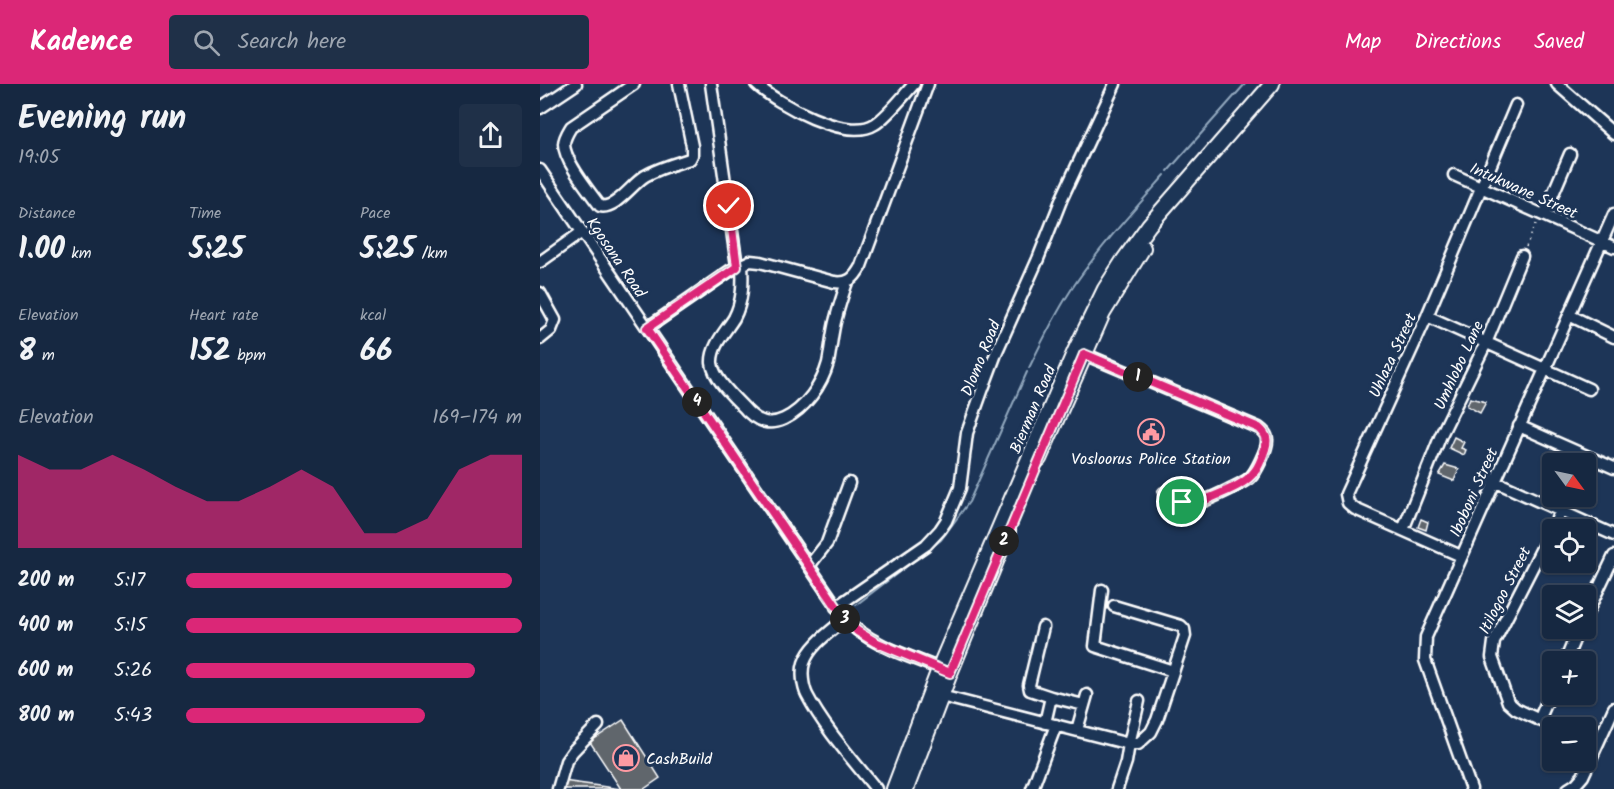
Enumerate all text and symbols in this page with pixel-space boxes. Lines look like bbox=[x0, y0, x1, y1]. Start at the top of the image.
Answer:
search box bbox=[169, 15, 589, 69]
text: Kadence bbox=[30, 20, 133, 65]
text: Search here bbox=[238, 25, 346, 60]
icon: search bbox=[190, 26, 223, 59]
text: Map bbox=[1345, 26, 1381, 59]
text: Directions bbox=[1414, 26, 1501, 59]
text: Saved bbox=[1534, 26, 1584, 59]
text: Evening run bbox=[18, 93, 186, 146]
button: share bbox=[459, 104, 522, 167]
text: 19:05 bbox=[18, 142, 60, 174]
street label: Intukwane Street bbox=[1465, 156, 1582, 227]
pin bbox=[703, 180, 754, 231]
icon: check bbox=[712, 189, 745, 222]
text: Distance bbox=[18, 201, 76, 226]
text: Time bbox=[189, 201, 221, 226]
text: Pace bbox=[360, 201, 391, 226]
street label: Kgosana Road bbox=[579, 212, 653, 304]
text: 1.00 bbox=[18, 226, 65, 274]
text: 5:25 bbox=[189, 226, 244, 274]
text: 5:25 bbox=[360, 226, 415, 274]
text: km bbox=[65, 241, 92, 266]
text: /km bbox=[415, 241, 448, 266]
text: Elevation bbox=[18, 303, 79, 328]
text: Heart rate bbox=[189, 303, 259, 328]
text: kcal bbox=[360, 303, 386, 328]
street label: Uhlaza Street bbox=[1363, 308, 1424, 402]
street label: Dlomo Road bbox=[955, 316, 1008, 400]
street label: Umhlobo Lane bbox=[1428, 317, 1491, 414]
text: 8 bbox=[18, 328, 36, 376]
text: 152 bbox=[189, 328, 231, 376]
text: 66 bbox=[360, 328, 393, 376]
text: m bbox=[36, 343, 55, 368]
text: bpm bbox=[231, 343, 266, 368]
street label: Bierman Road bbox=[1004, 361, 1064, 458]
pin: 1 bbox=[1123, 362, 1153, 392]
text: 1 bbox=[1136, 364, 1140, 389]
pin: 4 bbox=[682, 387, 712, 417]
text: 4 bbox=[693, 389, 701, 414]
text: Elevation bbox=[18, 402, 94, 434]
text: 169–174 m bbox=[432, 402, 522, 434]
public building icon: Vosloorus Police Station bbox=[1136, 417, 1166, 447]
street label: Iboboni Street bbox=[1444, 443, 1506, 541]
place label: Vosloorus Police Station bbox=[1071, 447, 1231, 472]
north arrow bbox=[1542, 453, 1596, 507]
map controls bbox=[1542, 453, 1596, 771]
pin bbox=[1156, 476, 1207, 527]
icon: arrive bbox=[1165, 485, 1198, 518]
button: locate bbox=[1542, 519, 1596, 573]
pin: 2 bbox=[989, 526, 1019, 556]
text: 2 bbox=[999, 528, 1009, 553]
street label: Itilogoo Street bbox=[1473, 542, 1538, 639]
text: 200 m bbox=[18, 565, 74, 597]
text: 5:17 bbox=[114, 565, 145, 597]
button: layers bbox=[1542, 585, 1596, 639]
pin: 3 bbox=[830, 604, 860, 634]
text: 3 bbox=[841, 606, 849, 631]
text: 400 m bbox=[18, 610, 74, 642]
text: 5:15 bbox=[114, 610, 147, 642]
button: + bbox=[1542, 651, 1596, 705]
text: 600 m bbox=[18, 655, 73, 687]
text: 5:26 bbox=[114, 655, 152, 687]
text: 800 m bbox=[18, 700, 74, 732]
text: 5:43 bbox=[114, 700, 152, 732]
button: − bbox=[1542, 717, 1596, 771]
shop icon: CashBuild bbox=[611, 743, 641, 773]
place label: CashBuild bbox=[646, 747, 713, 772]

